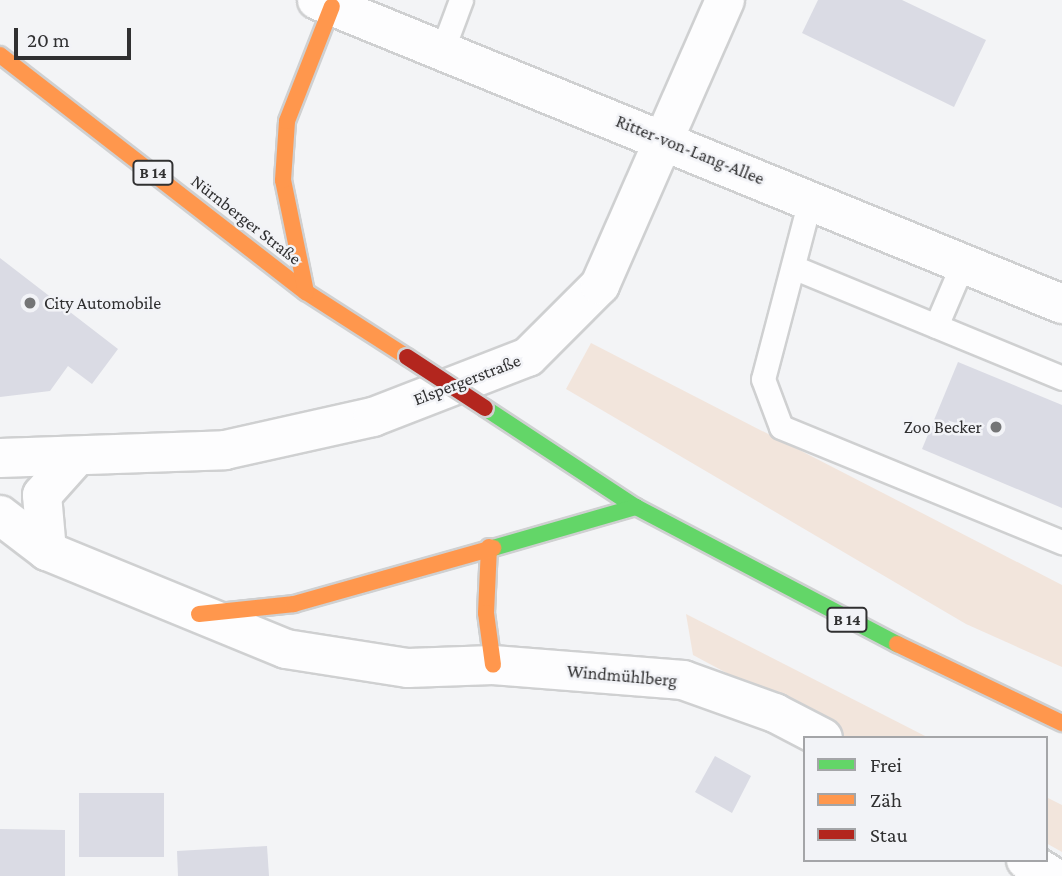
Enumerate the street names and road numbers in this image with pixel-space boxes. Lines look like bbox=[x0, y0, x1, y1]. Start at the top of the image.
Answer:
street label: Ritter-von-Lang-Allee bbox=[613, 110, 767, 190]
road number: B 14 bbox=[132, 160, 174, 186]
street label: Nürnberger Straße bbox=[187, 170, 305, 270]
street label: Elspergerstraße bbox=[410, 350, 524, 410]
road number: B 14 bbox=[826, 608, 868, 632]
street label: Windmühlberg bbox=[566, 660, 678, 692]

